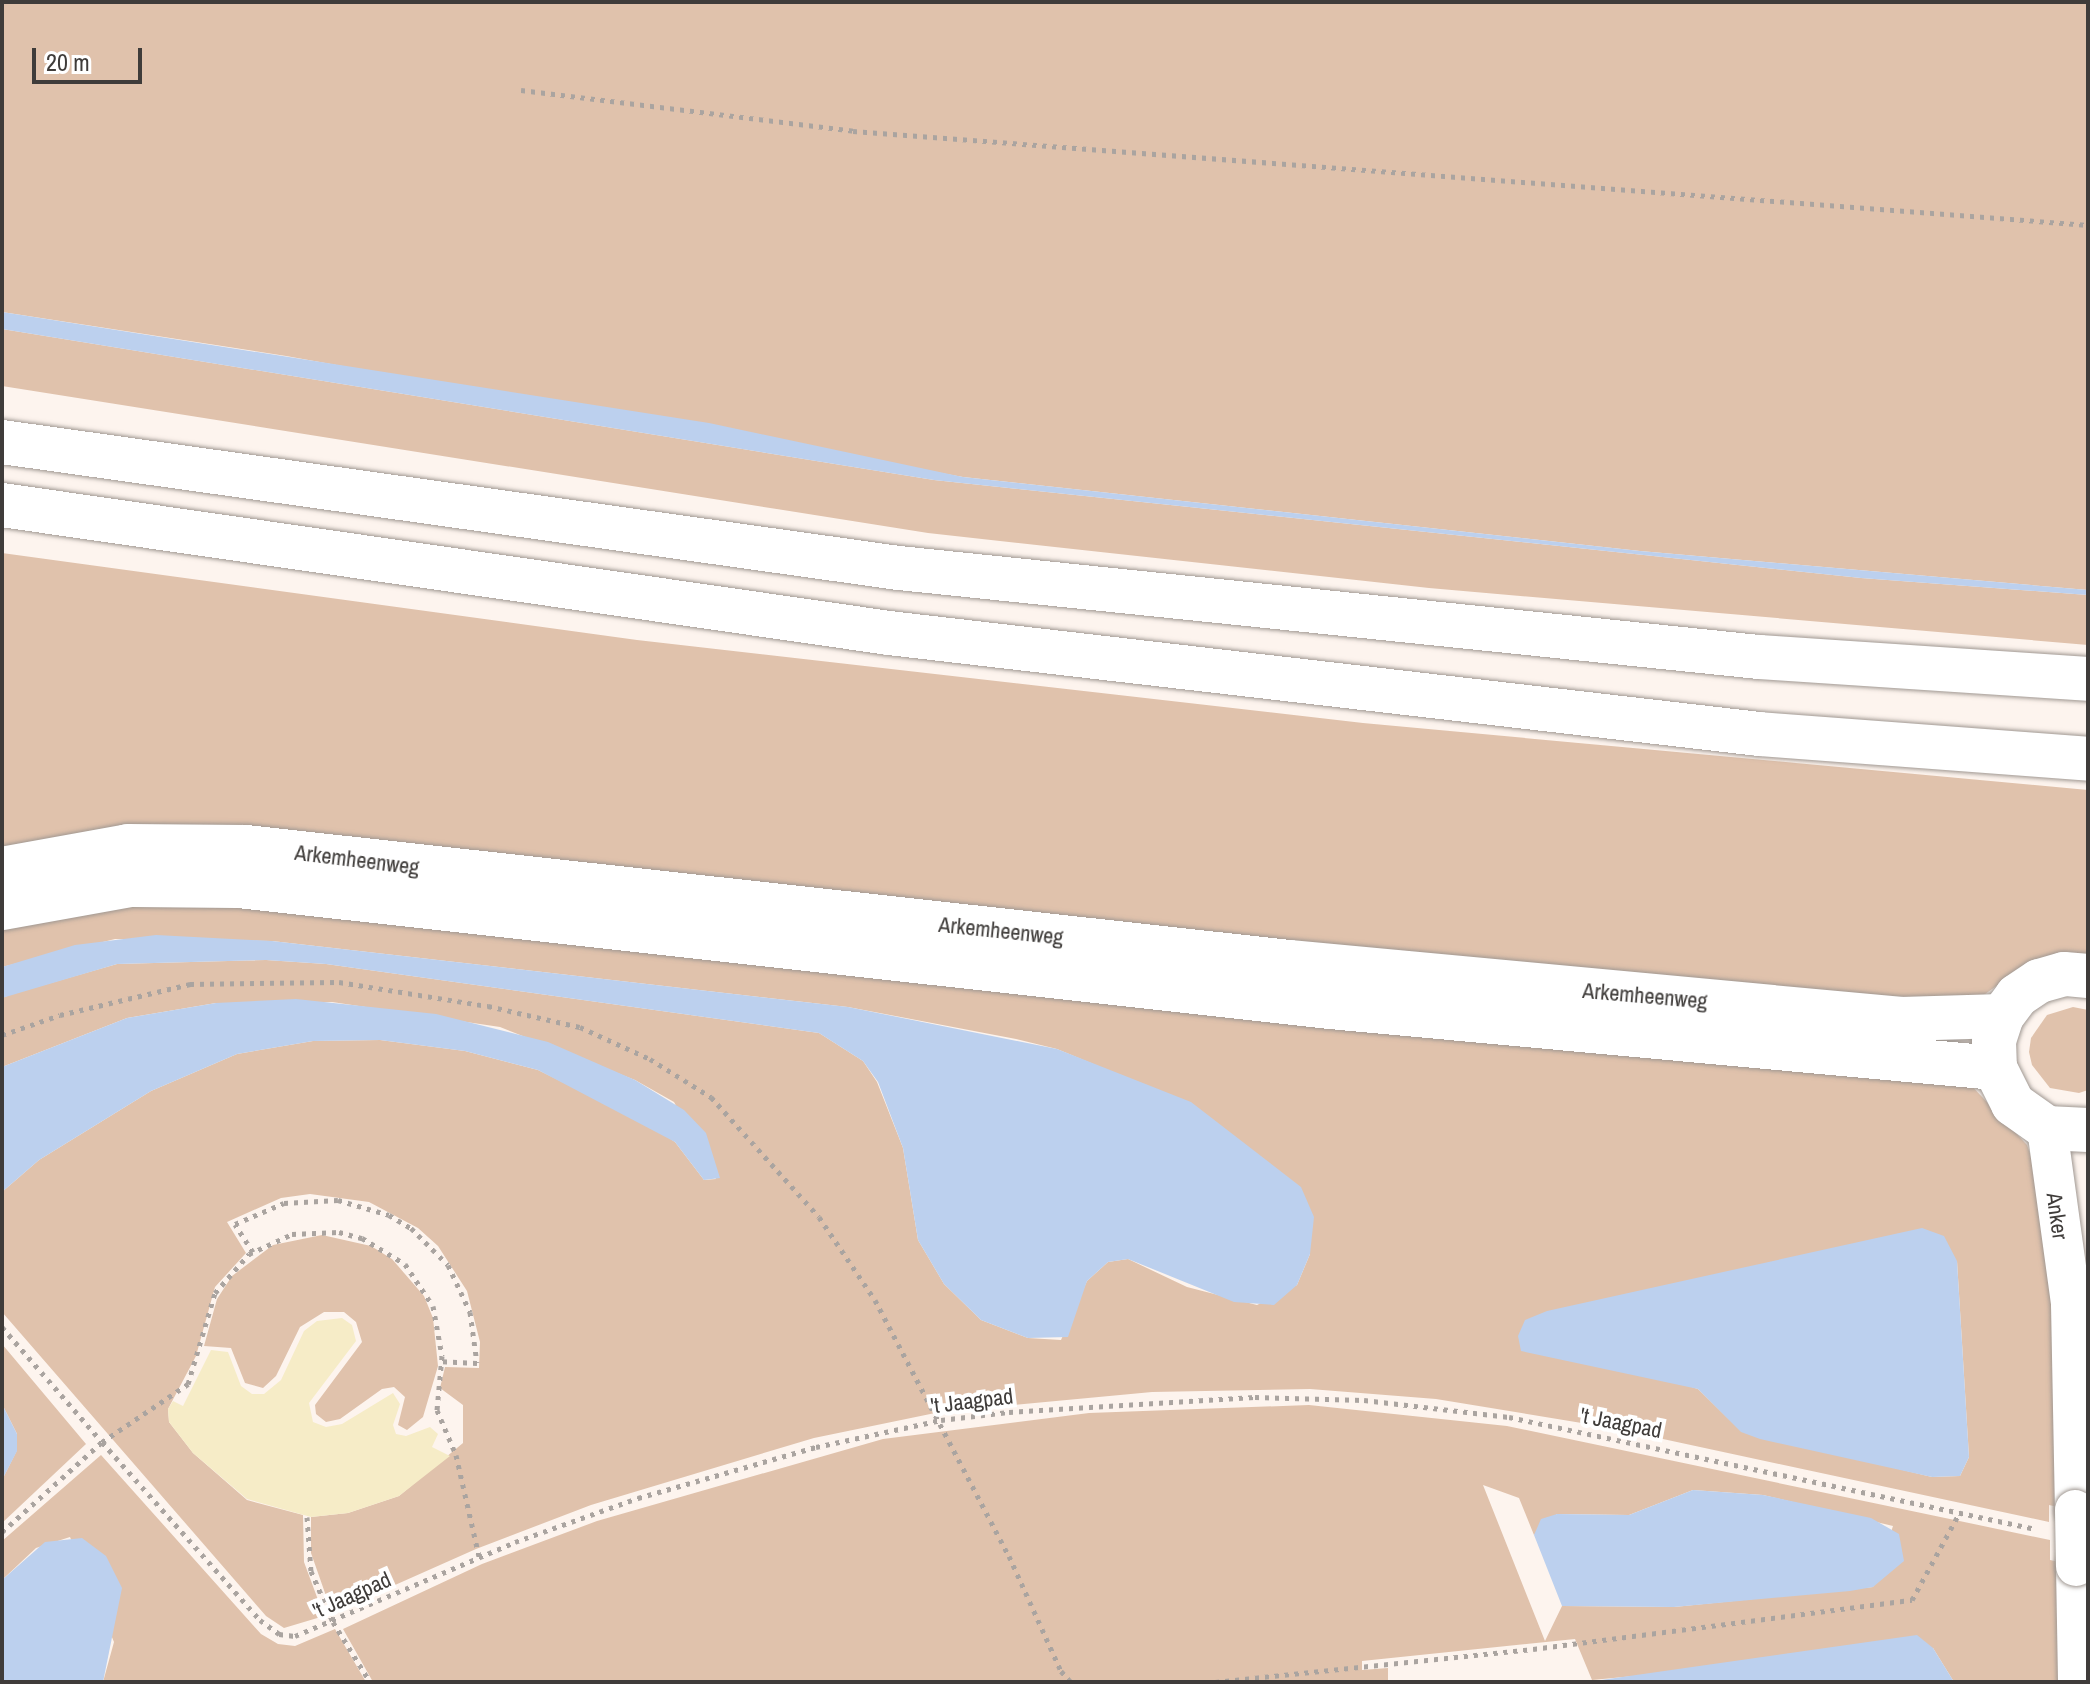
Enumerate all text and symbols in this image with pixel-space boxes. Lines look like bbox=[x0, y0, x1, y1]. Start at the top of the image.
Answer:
scale bar bbox=[36, 32, 146, 82]
text: 20 m bbox=[46, 46, 90, 78]
street label: Arkemheenweg bbox=[293, 839, 421, 881]
street label: Arkemheenweg bbox=[937, 911, 1065, 951]
street label: Arkemheenweg bbox=[1581, 977, 1709, 1015]
street label: Anker bbox=[2041, 1191, 2073, 1241]
street label: 't Jaagpad bbox=[929, 1383, 1015, 1419]
street label: 't Jaagpad bbox=[1578, 1402, 1664, 1444]
street label: 't Jaagpad bbox=[309, 1566, 395, 1624]

